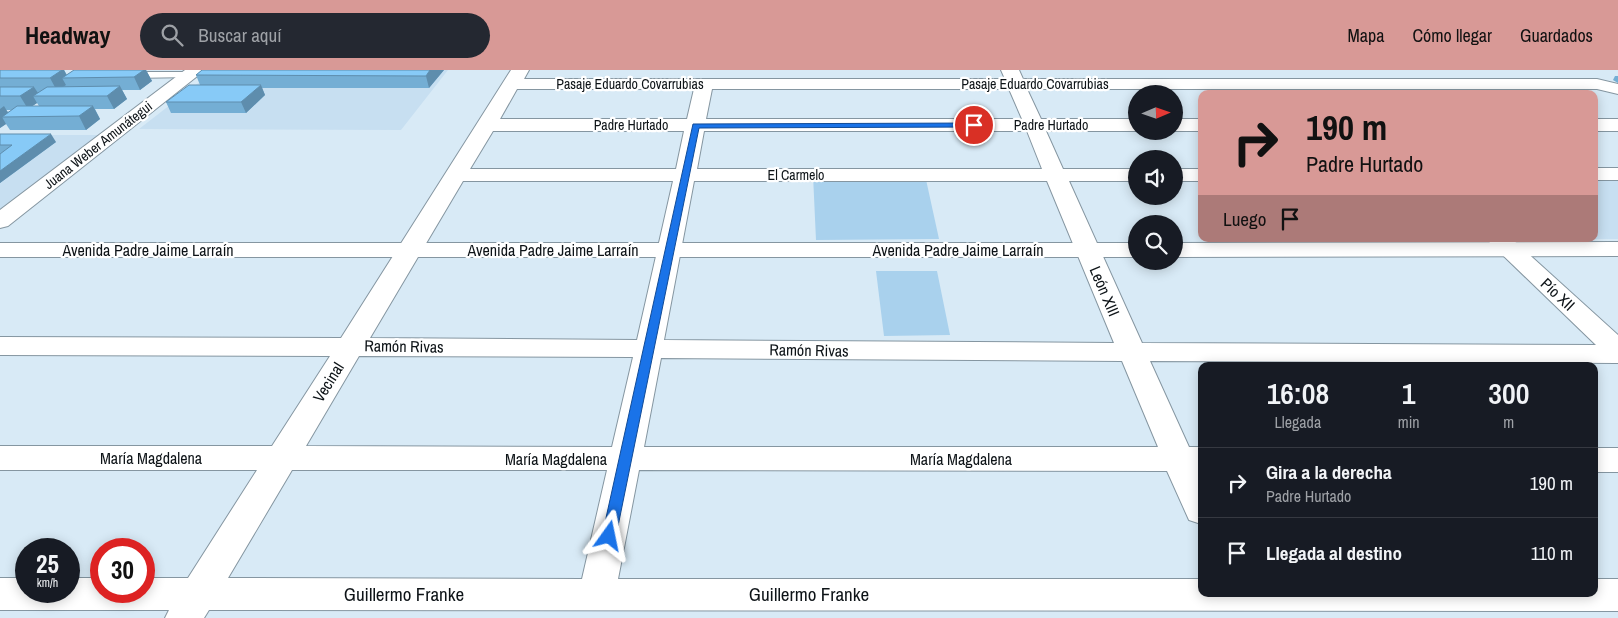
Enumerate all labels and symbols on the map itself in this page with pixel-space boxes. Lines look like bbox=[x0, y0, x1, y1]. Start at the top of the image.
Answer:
street label: Pasaje Eduardo Covarrubias bbox=[556, 75, 704, 93]
street label: Pasaje Eduardo Covarrubias bbox=[961, 75, 1109, 93]
north arrow bbox=[1128, 85, 1182, 140]
street label: Juana Weber Amunátegui bbox=[40, 97, 156, 193]
pin bbox=[953, 104, 995, 146]
street label: Padre Hurtado bbox=[594, 116, 668, 134]
street label: Padre Hurtado bbox=[1014, 116, 1088, 134]
street label: El Carmelo bbox=[768, 166, 824, 184]
street label: Avenida Padre Jaime Larraín bbox=[61, 239, 234, 261]
street label: Avenida Padre Jaime Larraín bbox=[466, 239, 639, 261]
street label: Avenida Padre Jaime Larraín bbox=[871, 239, 1044, 261]
street label: León XIII bbox=[1085, 263, 1125, 319]
street label: Pío XII bbox=[1536, 273, 1580, 315]
street label: Ramón Rivas bbox=[364, 334, 444, 358]
street label: Ramón Rivas bbox=[769, 338, 849, 362]
street label: Vecinal bbox=[307, 358, 349, 406]
street label: María Magdalena bbox=[100, 447, 203, 469]
street label: María Magdalena bbox=[505, 448, 608, 470]
street label: María Magdalena bbox=[910, 448, 1013, 470]
position arrow bbox=[582, 509, 634, 561]
speed limit sign: 30 bbox=[90, 538, 155, 603]
street label: Guillermo Franke bbox=[344, 581, 464, 607]
street label: Guillermo Franke bbox=[749, 581, 869, 607]

